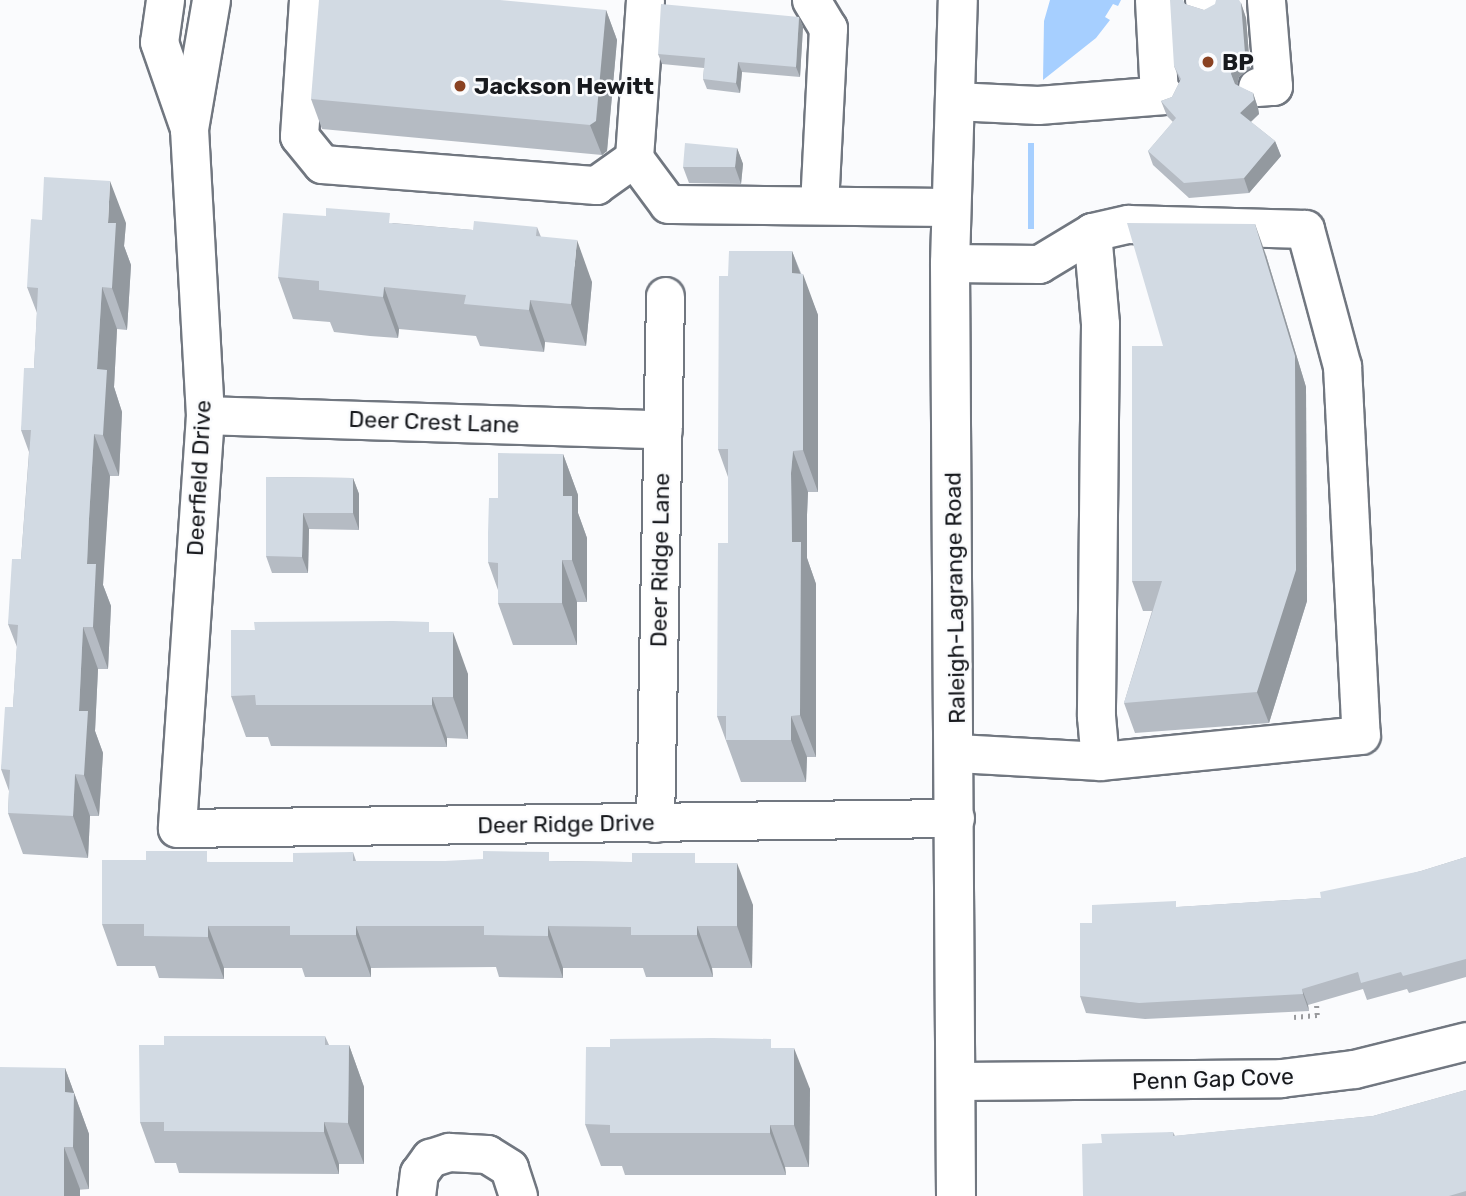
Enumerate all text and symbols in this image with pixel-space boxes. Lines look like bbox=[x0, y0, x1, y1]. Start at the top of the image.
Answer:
place label: BP bbox=[1222, 48, 1254, 76]
marker: BP bbox=[1200, 54, 1216, 70]
place label: Jackson Hewitt bbox=[474, 72, 654, 100]
marker: Jackson Hewitt bbox=[452, 78, 468, 94]
street label: Deerfield Drive bbox=[181, 399, 217, 557]
street label: Deer Crest Lane bbox=[348, 405, 520, 439]
street label: Deer Ridge Lane bbox=[645, 472, 675, 648]
street label: Raleigh-Lagrange Road bbox=[939, 472, 971, 724]
street label: Deer Ridge Drive bbox=[477, 809, 655, 839]
street label: Penn Gap Cove bbox=[1132, 1062, 1294, 1096]

